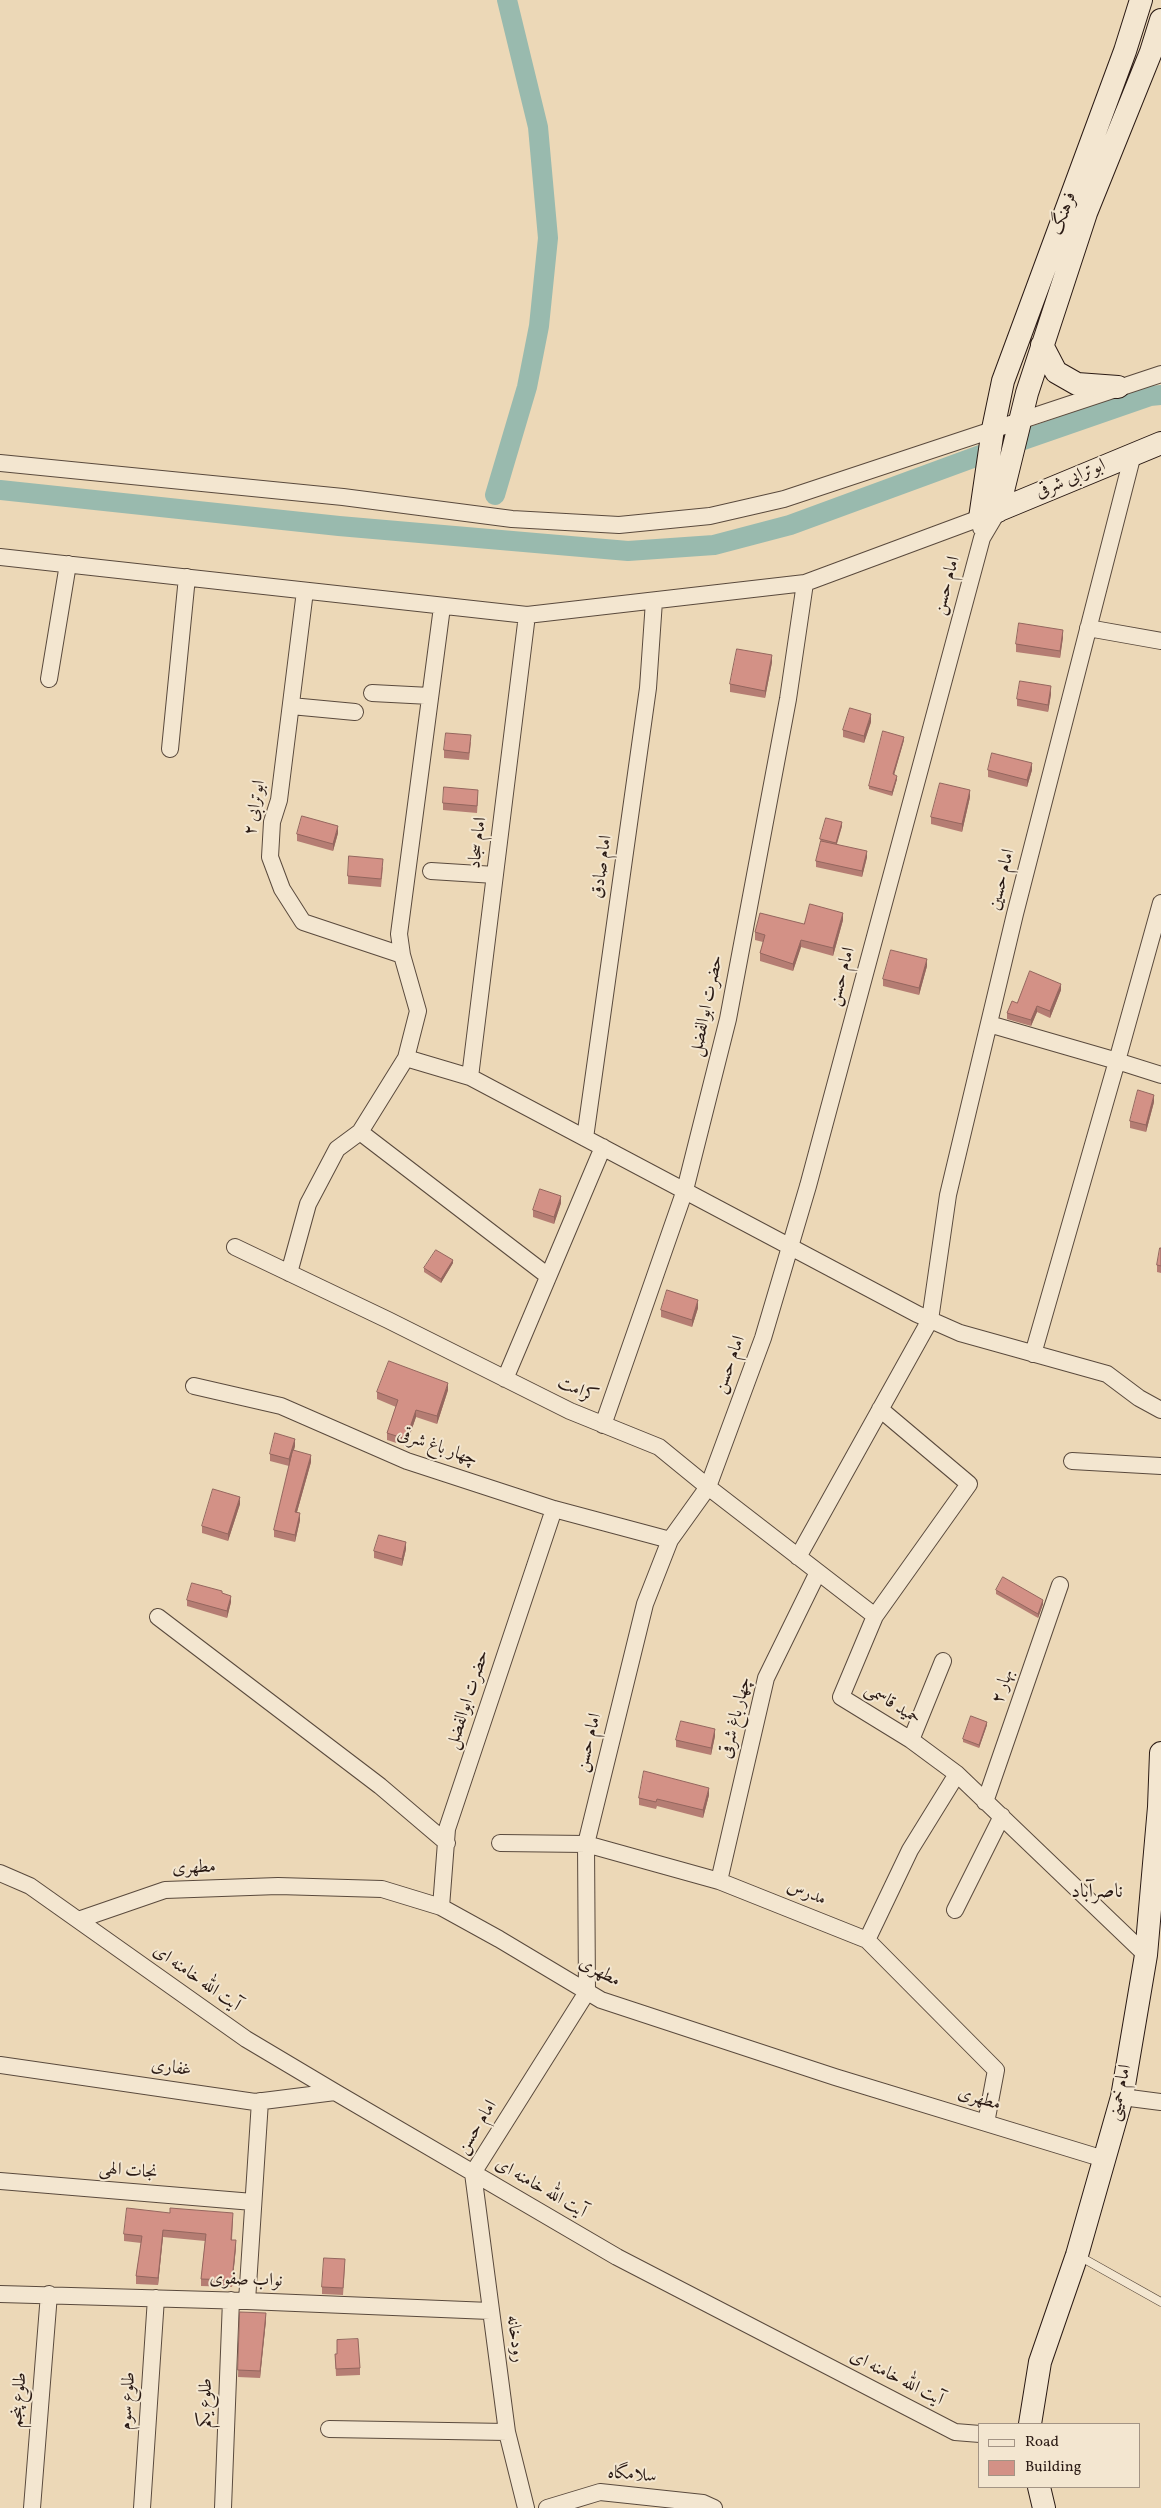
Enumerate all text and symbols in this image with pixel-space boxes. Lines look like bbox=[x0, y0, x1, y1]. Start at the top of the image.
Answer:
street label: فرهنگ bbox=[1047, 189, 1083, 239]
street label: ابوترابی شرقی bbox=[1033, 456, 1109, 504]
street label: امام حسن bbox=[930, 554, 966, 618]
street label: ابوترابی ۲ bbox=[241, 779, 271, 837]
street label: امام سجاد bbox=[465, 816, 493, 870]
street label: امام صادق bbox=[588, 834, 618, 900]
street label: امام حسین bbox=[985, 847, 1021, 913]
street label: امام حسن bbox=[825, 945, 861, 1009]
street label: حضرت ابوالفضل bbox=[687, 953, 729, 1059]
street label: امام حسن bbox=[711, 1333, 751, 1397]
street label: کرامت bbox=[553, 1373, 601, 1409]
street label: چهار باغ شرقی bbox=[394, 1424, 480, 1472]
street label: حضرت ابوالفضل bbox=[443, 1648, 495, 1752]
street label: بهار ۲ bbox=[988, 1667, 1020, 1707]
street label: چهار باغ شرقی bbox=[716, 1675, 758, 1761]
street label: حمید قاسمی bbox=[860, 1679, 924, 1731]
street label: امام حسن bbox=[572, 1711, 608, 1775]
street label: مطهری bbox=[172, 1857, 216, 1881]
street label: مدرس bbox=[783, 1876, 829, 1912]
district label: ناصرآباد bbox=[1071, 1881, 1123, 1905]
street label: آیت الله خامنه ای bbox=[148, 1941, 244, 2017]
street label: مطهری bbox=[575, 1953, 623, 1993]
street label: غفاری bbox=[149, 2055, 193, 2083]
street label: امام خمینی bbox=[1104, 2063, 1138, 2123]
street label: مطهری bbox=[955, 2083, 1003, 2117]
street label: امام حسن bbox=[453, 2097, 503, 2159]
street label: آیت الله خامنه ای bbox=[490, 2154, 590, 2224]
street label: نجات الهی bbox=[98, 2159, 158, 2185]
street label: نواب صفوی bbox=[209, 2269, 283, 2293]
street label: رودخانه bbox=[500, 2314, 528, 2364]
street label: آیت الله خامنه ای bbox=[846, 2346, 946, 2412]
street label: طلوع پنجم bbox=[7, 2371, 33, 2429]
street label: طلوع سوم bbox=[116, 2371, 142, 2431]
street label: طلوع یکم bbox=[195, 2378, 219, 2428]
legend bbox=[978, 2423, 1141, 2488]
text: Road bbox=[1025, 2432, 1059, 2453]
text: Building bbox=[1025, 2457, 1081, 2478]
street label: سلامگاه bbox=[607, 2463, 657, 2489]

